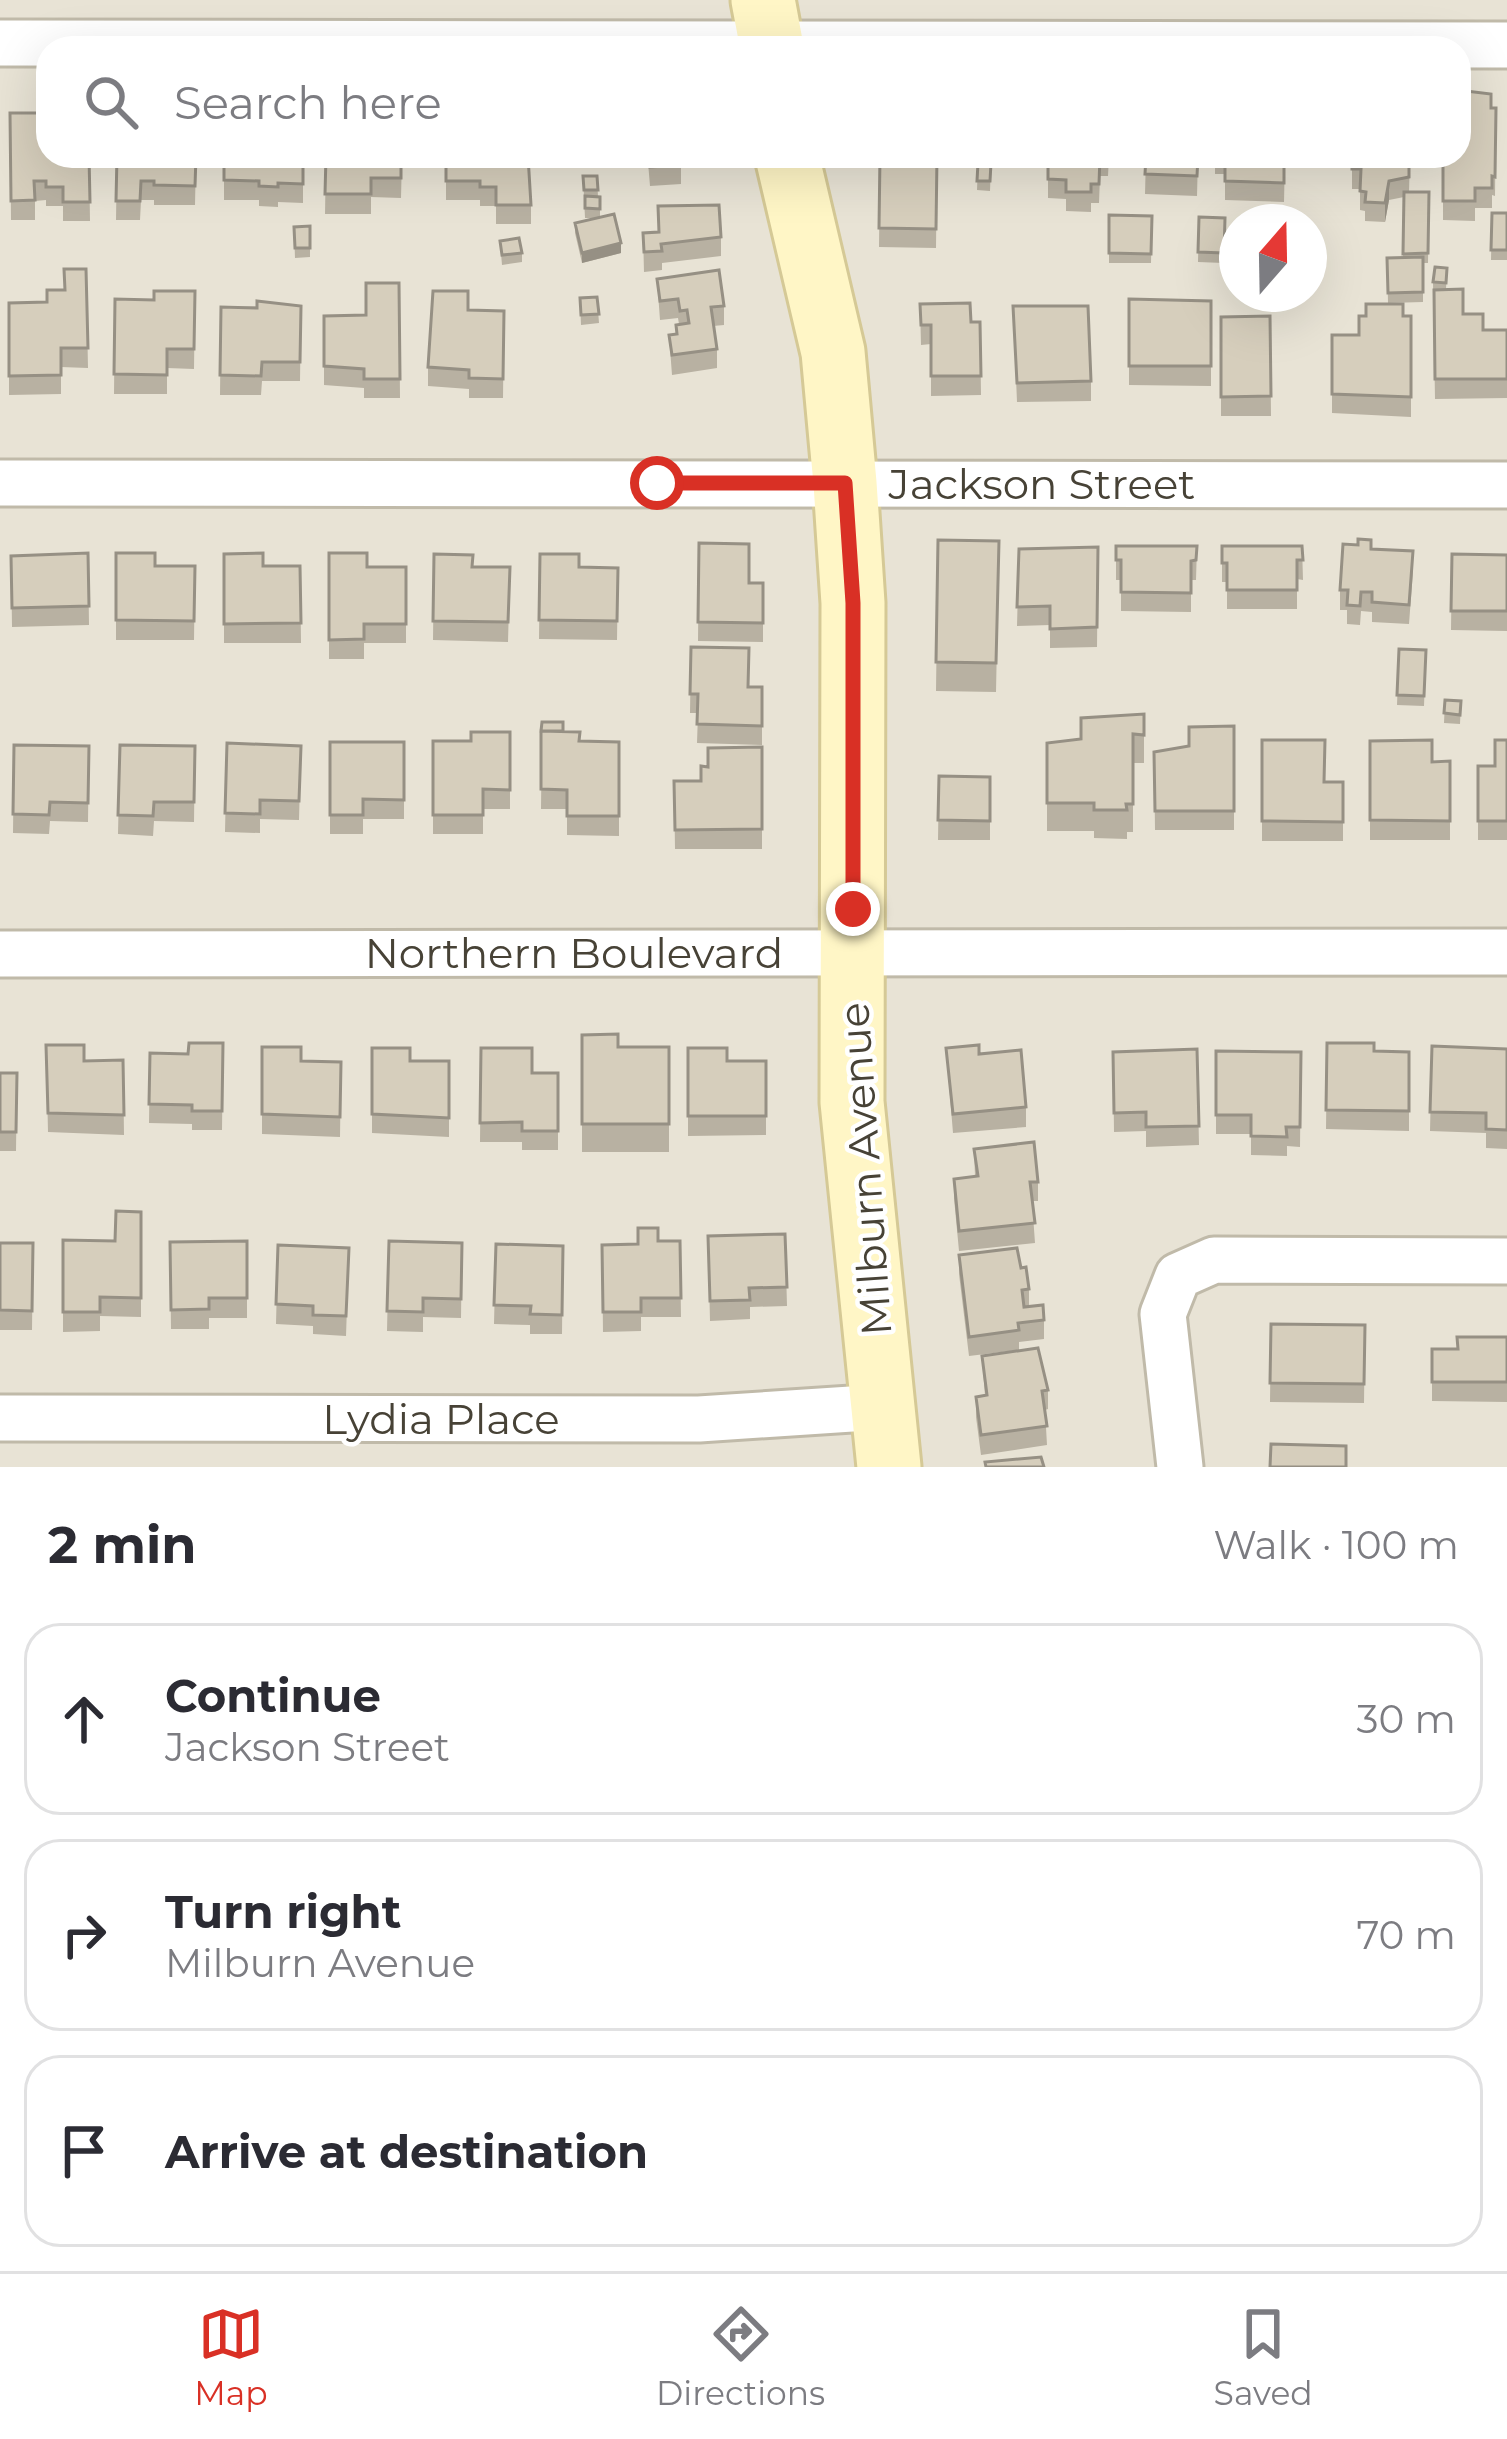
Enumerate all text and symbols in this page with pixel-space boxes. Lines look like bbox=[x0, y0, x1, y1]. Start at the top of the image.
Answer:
search box bbox=[36, 36, 1471, 168]
icon: search bbox=[78, 69, 144, 135]
text: Search here bbox=[174, 75, 442, 130]
north arrow bbox=[1219, 204, 1327, 312]
route start bbox=[630, 456, 684, 510]
street label: Jackson Street bbox=[888, 458, 1195, 510]
route end bbox=[826, 882, 880, 936]
street label: Northern Boulevard bbox=[365, 927, 783, 979]
street label: Milburn Avenue bbox=[827, 1001, 903, 1337]
street label: Lydia Place bbox=[322, 1393, 560, 1445]
text: 2 min bbox=[48, 1514, 197, 1576]
text: Walk · 100 m bbox=[1213, 1521, 1459, 1569]
text: Continue bbox=[165, 1668, 381, 1723]
icon: ahead bbox=[51, 1686, 117, 1752]
text: 30 m bbox=[1357, 1695, 1456, 1743]
text: Jackson Street bbox=[165, 1723, 450, 1771]
text: Turn right bbox=[165, 1884, 401, 1939]
icon: right bbox=[51, 1902, 117, 1968]
text: 70 m bbox=[1356, 1911, 1456, 1959]
text: Milburn Avenue bbox=[165, 1939, 475, 1987]
icon: arrive bbox=[51, 2118, 117, 2184]
text: Arrive at destination bbox=[165, 2124, 648, 2179]
tab: Map bbox=[194, 2301, 268, 2413]
tab: Directions bbox=[656, 2301, 825, 2413]
tab: Saved bbox=[1214, 2301, 1313, 2413]

